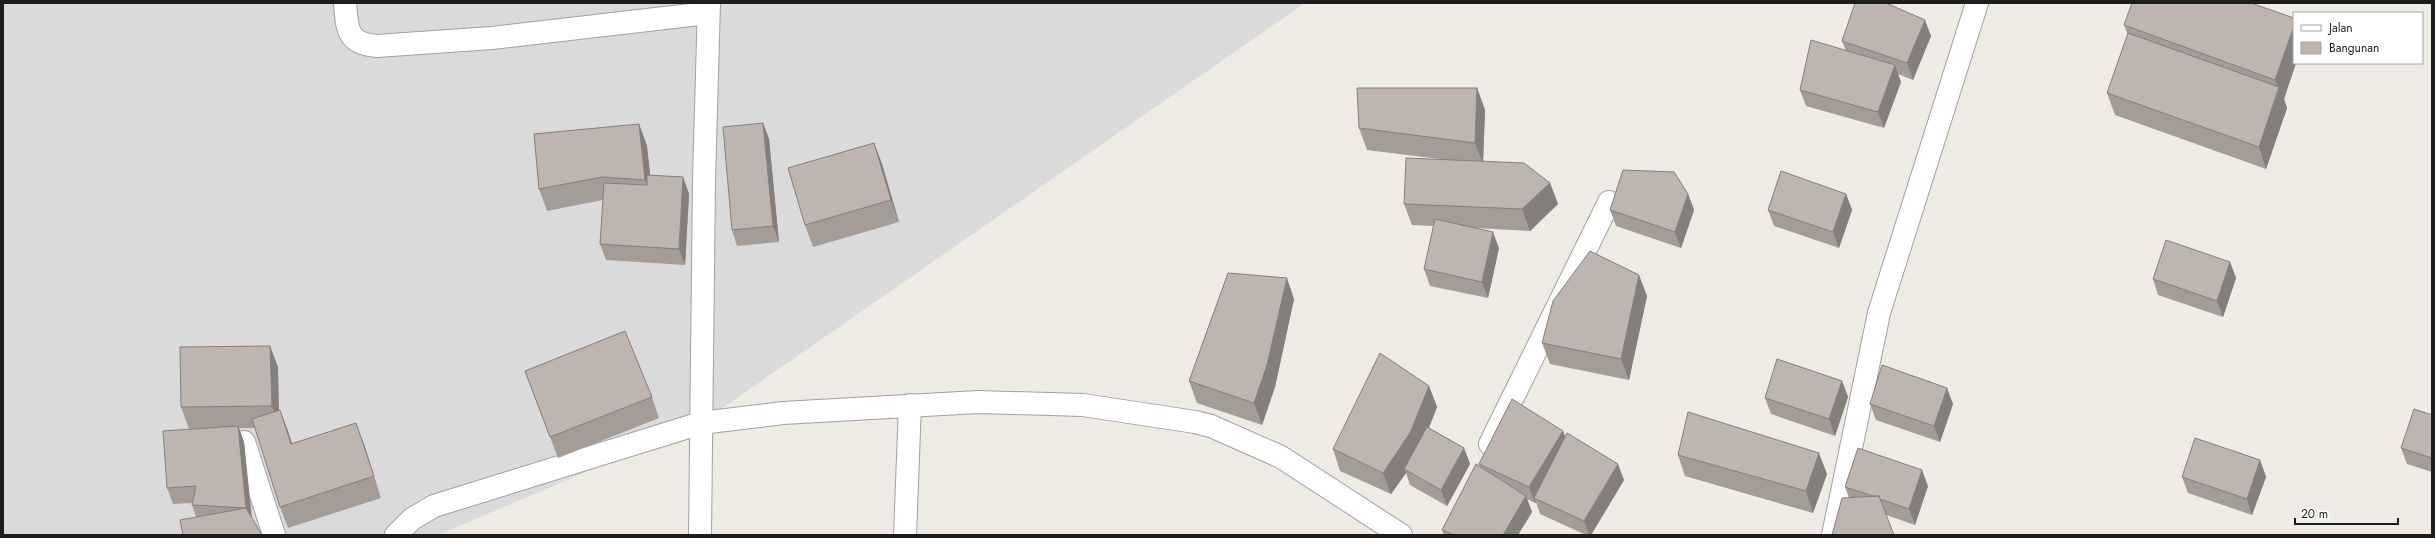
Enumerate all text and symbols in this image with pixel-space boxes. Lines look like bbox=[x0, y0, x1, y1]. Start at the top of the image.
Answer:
legend bbox=[2293, 12, 2423, 64]
text: Jalan bbox=[2327, 19, 2352, 37]
text: Bangunan bbox=[2329, 39, 2379, 57]
scale bar bbox=[2295, 500, 2398, 526]
text: 20 m bbox=[2301, 505, 2328, 523]

